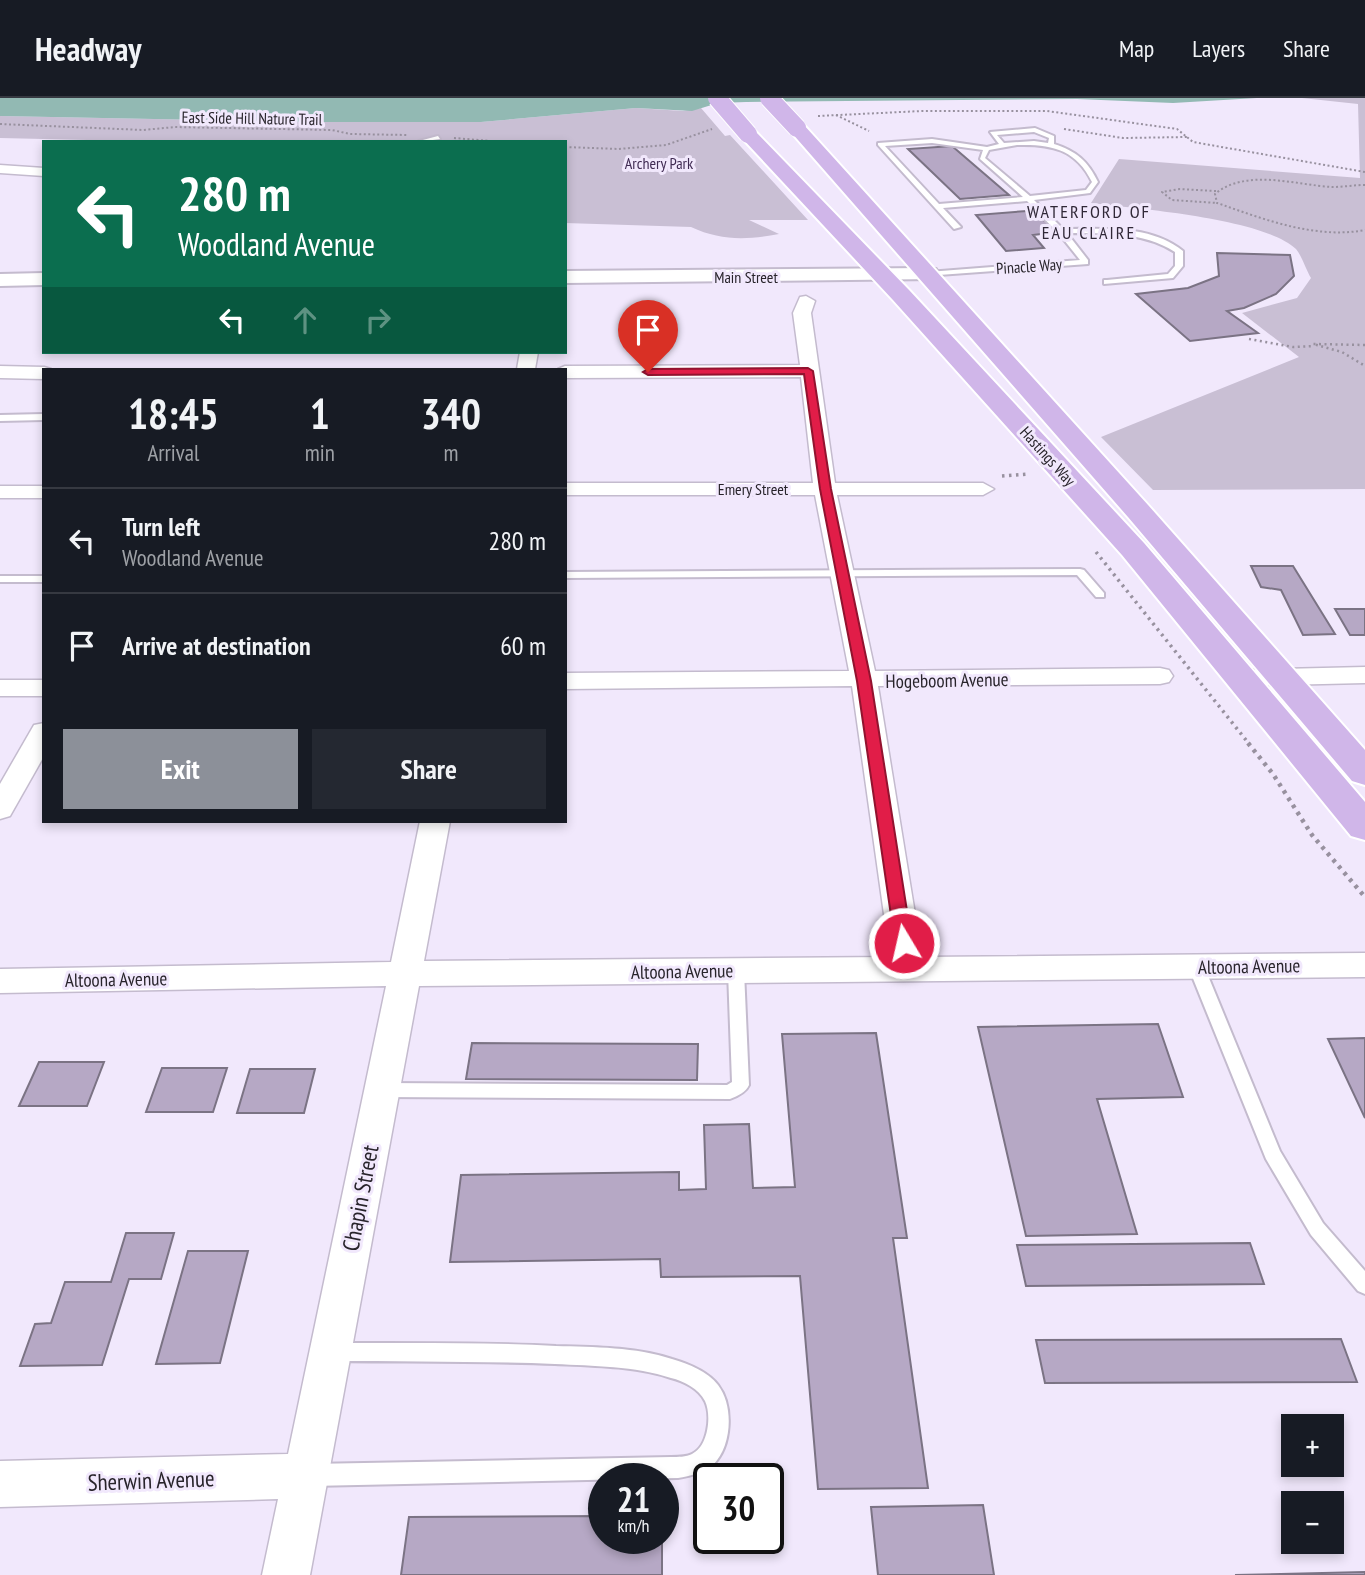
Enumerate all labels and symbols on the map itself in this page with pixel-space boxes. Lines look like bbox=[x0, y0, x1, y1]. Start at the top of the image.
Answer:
street label: East Side Hill Nature Trail bbox=[181, 107, 323, 129]
park label: Archery Park bbox=[625, 153, 694, 173]
district label: WATERFORD OF EAU CLAIRE bbox=[1027, 200, 1151, 244]
street label: Pinacle Way bbox=[995, 254, 1063, 278]
street label: Main Street bbox=[714, 267, 778, 287]
pin bbox=[618, 300, 678, 372]
street label: Hastings Way bbox=[1016, 422, 1080, 490]
street label: Emery Street bbox=[718, 479, 789, 499]
street label: Hogeboom Avenue bbox=[885, 667, 1009, 693]
position arrow bbox=[867, 906, 941, 980]
street label: Altoona Avenue bbox=[1198, 953, 1301, 979]
street label: Altoona Avenue bbox=[631, 958, 734, 984]
street label: Altoona Avenue bbox=[65, 966, 168, 992]
street label: Chapin Street bbox=[336, 1142, 385, 1253]
street label: Sherwin Avenue bbox=[87, 1463, 215, 1497]
speed limit sign: 30 bbox=[693, 1463, 784, 1554]

